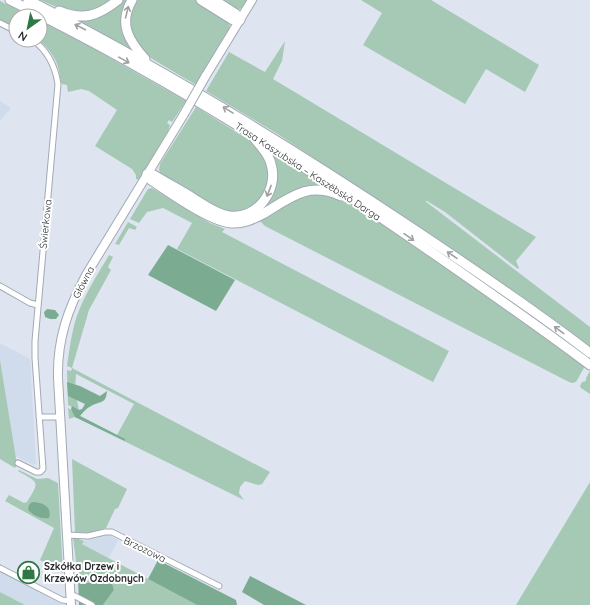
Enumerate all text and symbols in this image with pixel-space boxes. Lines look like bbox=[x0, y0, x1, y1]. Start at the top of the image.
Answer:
one-way arrow bbox=[124, 5, 132, 18]
north arrow bbox=[8, 8, 48, 48]
one-way arrow bbox=[74, 23, 86, 30]
text: N bbox=[15, 28, 30, 44]
one-way arrow bbox=[117, 56, 129, 64]
one-way arrow bbox=[222, 106, 234, 114]
street label: Trasa Kaszubska – Kaszëbskô Darga bbox=[232, 119, 383, 224]
one-way arrow bbox=[265, 184, 273, 196]
street label: Świerkowa bbox=[36, 199, 55, 249]
one-way arrow bbox=[403, 233, 414, 241]
one-way arrow bbox=[447, 251, 458, 259]
street label: Główna bbox=[70, 264, 97, 301]
one-way arrow bbox=[553, 325, 564, 334]
street label: Brzozowa bbox=[122, 534, 168, 565]
shop icon: Szkółka Drzew i Krzewów Ozdobnych bbox=[15, 559, 41, 585]
place label: Szkółka Drzew i Krzewów Ozdobnych bbox=[44, 560, 144, 585]

